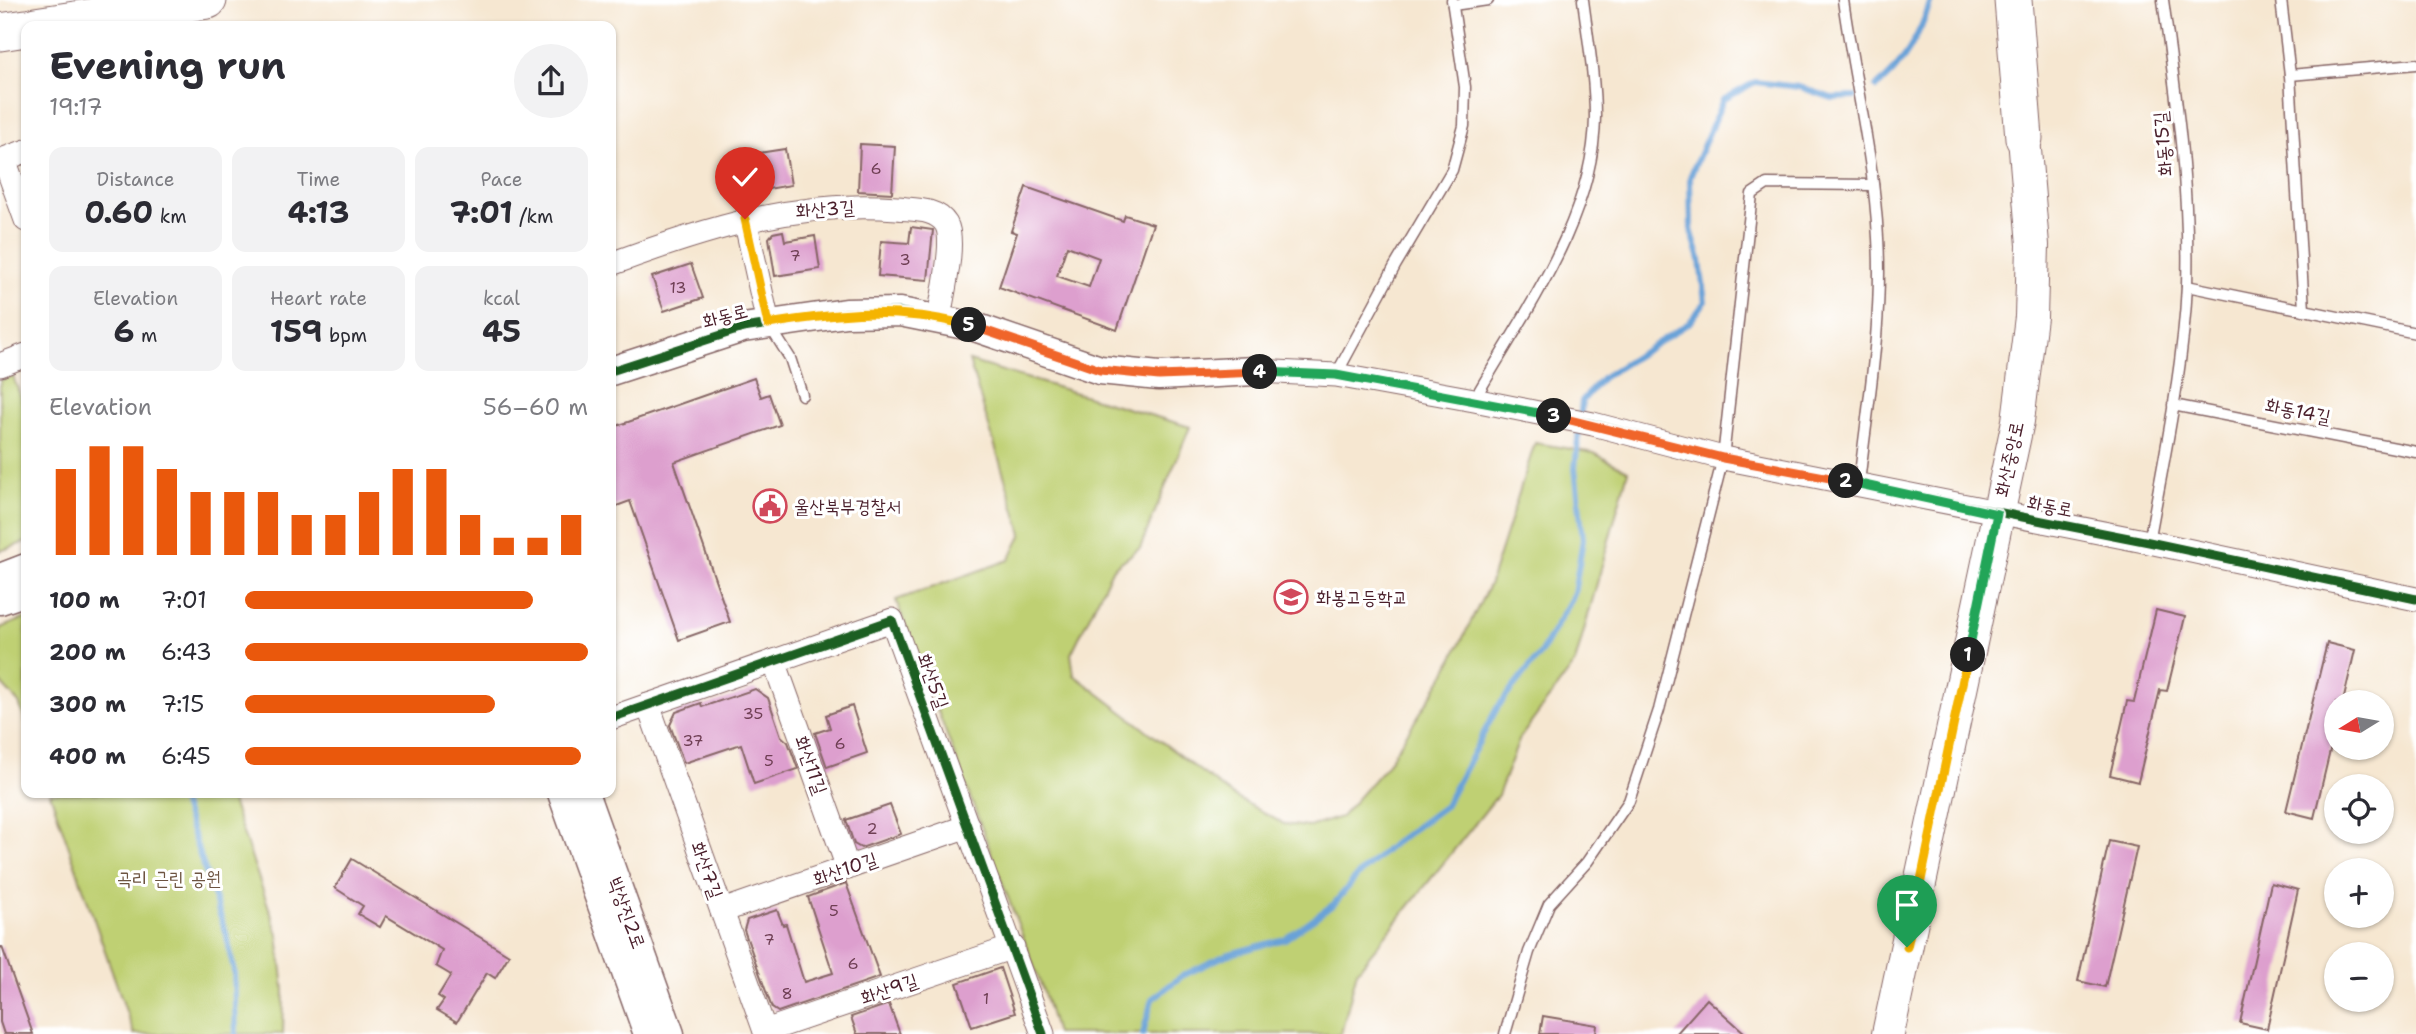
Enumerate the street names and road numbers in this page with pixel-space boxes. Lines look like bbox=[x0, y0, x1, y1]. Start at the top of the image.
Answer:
street label: 화동15길 bbox=[2148, 110, 2178, 178]
street label: 화산3길 bbox=[795, 194, 855, 224]
street label: 화동로 bbox=[700, 298, 750, 334]
street label: 화동14길 bbox=[2263, 392, 2333, 430]
street label: 화산중앙로 bbox=[1989, 419, 2029, 499]
street label: 화동로 bbox=[2025, 489, 2075, 523]
street label: 화산5길 bbox=[911, 650, 955, 712]
street label: 화산11길 bbox=[789, 732, 833, 798]
street label: 화산7길 bbox=[685, 838, 729, 902]
street label: 화산10길 bbox=[809, 846, 881, 892]
street label: 박상진2로 bbox=[603, 874, 651, 952]
street label: 화산9길 bbox=[857, 968, 921, 1010]

